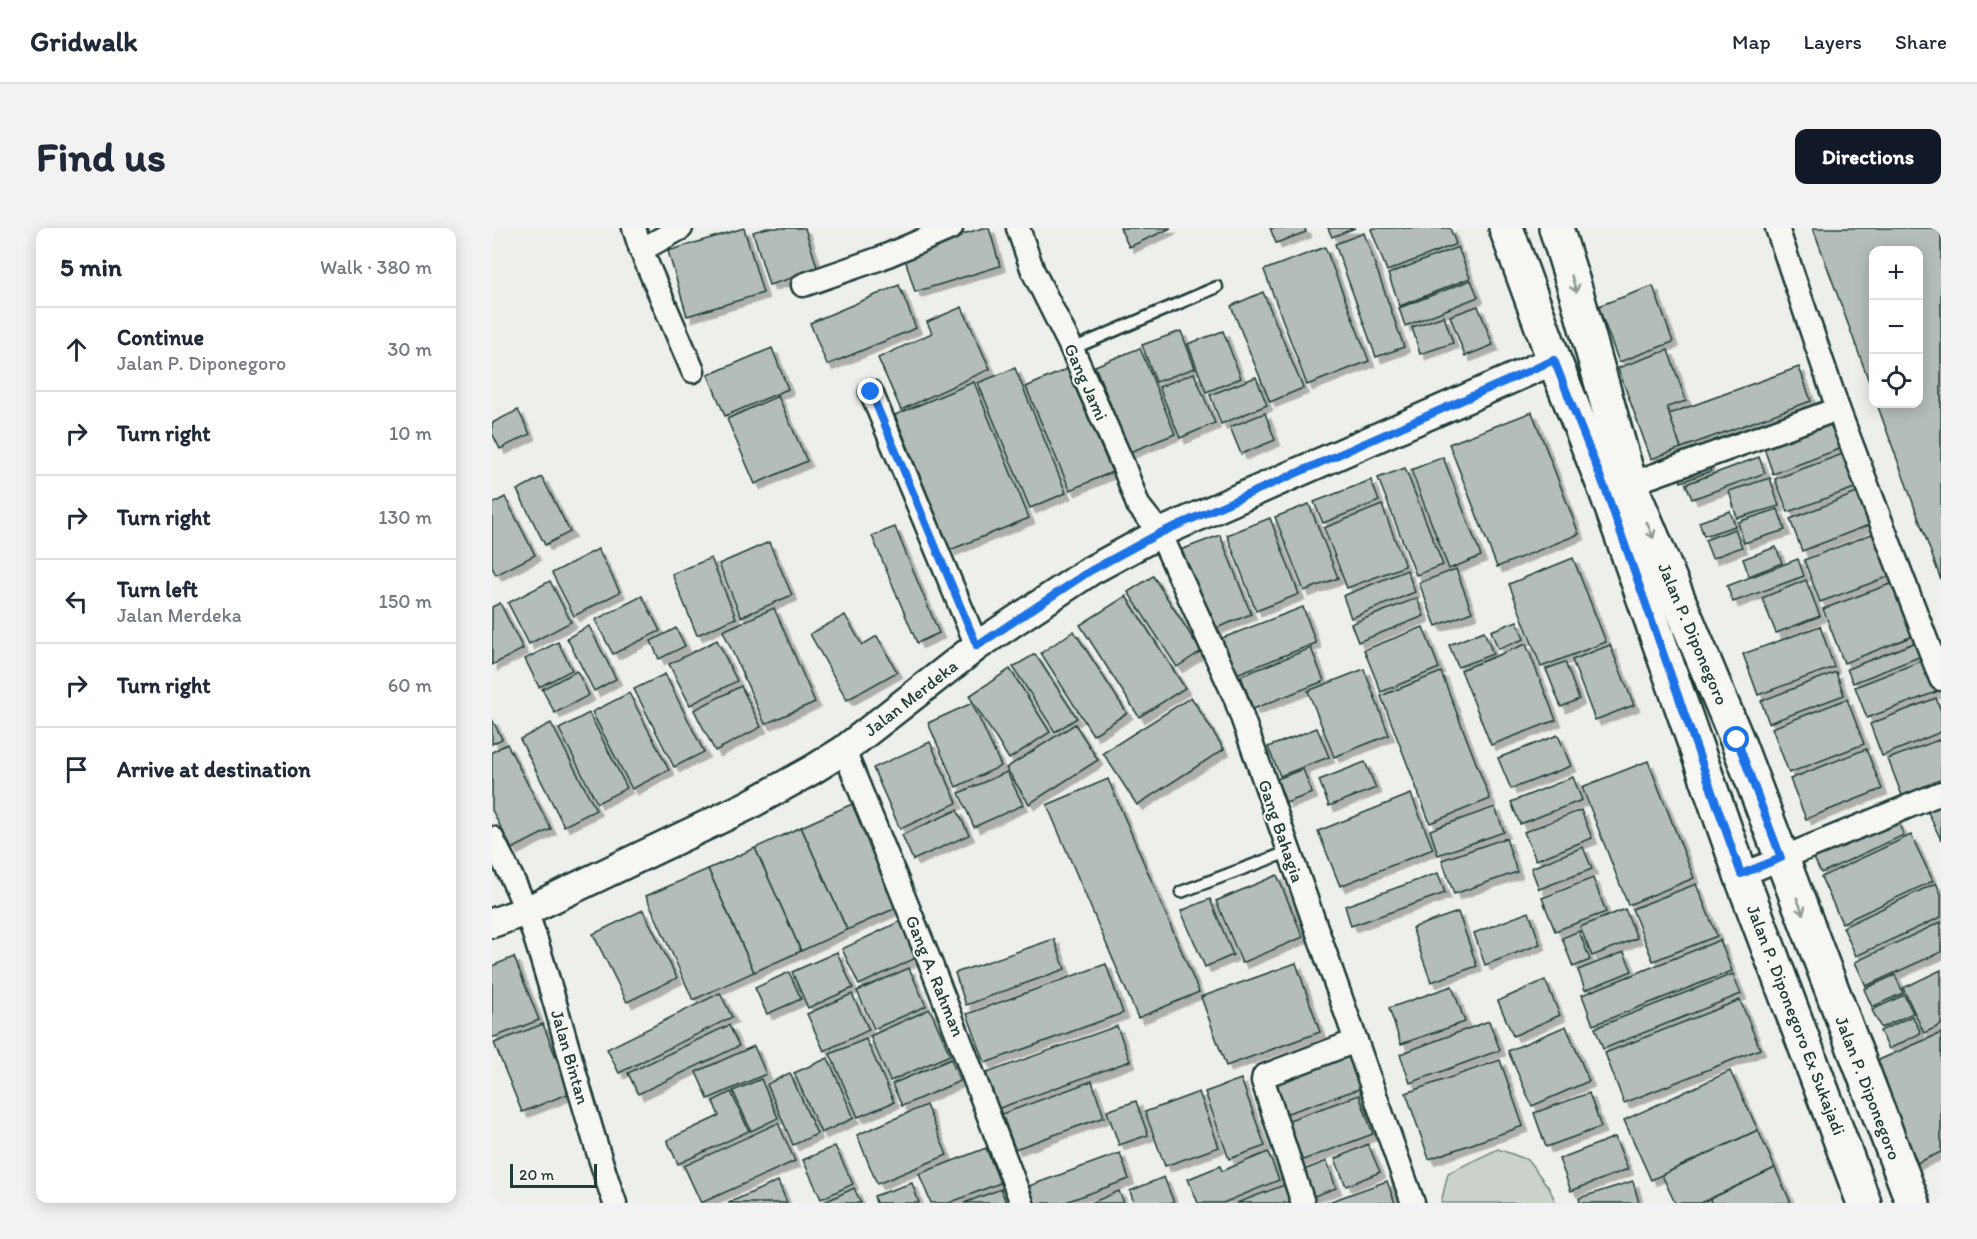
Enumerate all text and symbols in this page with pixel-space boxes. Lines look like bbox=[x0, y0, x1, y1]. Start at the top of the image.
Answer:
text: Gridwalk bbox=[30, 24, 138, 58]
text: Map bbox=[1732, 29, 1771, 54]
text: Layers bbox=[1804, 29, 1862, 54]
text: Share bbox=[1895, 29, 1947, 54]
button: Directions bbox=[1795, 129, 1941, 184]
text: Find us bbox=[36, 131, 166, 182]
map controls bbox=[1869, 246, 1923, 408]
button: + bbox=[1869, 246, 1923, 300]
text: 5 min bbox=[60, 251, 122, 283]
text: Walk · 380 m bbox=[320, 255, 432, 279]
one-way arrow bbox=[1569, 274, 1580, 293]
button: − bbox=[1869, 300, 1923, 354]
text: Continue bbox=[117, 324, 204, 351]
icon: ahead bbox=[60, 333, 93, 366]
text: 30 m bbox=[387, 337, 432, 361]
street label: Gang Jami bbox=[1059, 340, 1113, 424]
text: Jalan P. Diponegoro bbox=[117, 351, 286, 375]
button: locate bbox=[1869, 354, 1923, 408]
route end bbox=[857, 378, 883, 404]
icon: right bbox=[60, 417, 93, 450]
text: Turn right bbox=[117, 420, 211, 447]
text: 10 m bbox=[389, 421, 432, 445]
icon: right bbox=[60, 501, 93, 534]
text: Turn right bbox=[117, 504, 211, 531]
text: 130 m bbox=[378, 505, 432, 529]
one-way arrow bbox=[1645, 520, 1656, 539]
street label: Jalan P. Diponegoro bbox=[1653, 560, 1733, 708]
text: Turn left bbox=[117, 576, 198, 603]
icon: left bbox=[60, 585, 93, 618]
text: 150 m bbox=[379, 589, 432, 613]
text: Jalan Merdeka bbox=[117, 603, 242, 627]
street label: Jalan Merdeka bbox=[860, 655, 962, 741]
icon: right bbox=[60, 669, 93, 702]
text: Turn right bbox=[117, 672, 211, 699]
text: 60 m bbox=[388, 673, 432, 697]
route start bbox=[1723, 726, 1749, 752]
icon: arrive bbox=[60, 753, 93, 786]
text: Arrive at destination bbox=[117, 756, 311, 783]
street label: Gang Bahagia bbox=[1253, 777, 1309, 885]
one-way arrow bbox=[1795, 896, 1806, 915]
street label: Jalan P. Diponegoro Ex Sukajadi bbox=[1742, 902, 1850, 1138]
street label: Gang A. Rahman bbox=[901, 912, 969, 1040]
street label: Jalan Bintan bbox=[546, 1007, 594, 1107]
street label: Jalan P. Diponegoro bbox=[1830, 1013, 1906, 1163]
scale bar bbox=[510, 1161, 597, 1188]
text: 20 m bbox=[519, 1165, 554, 1184]

